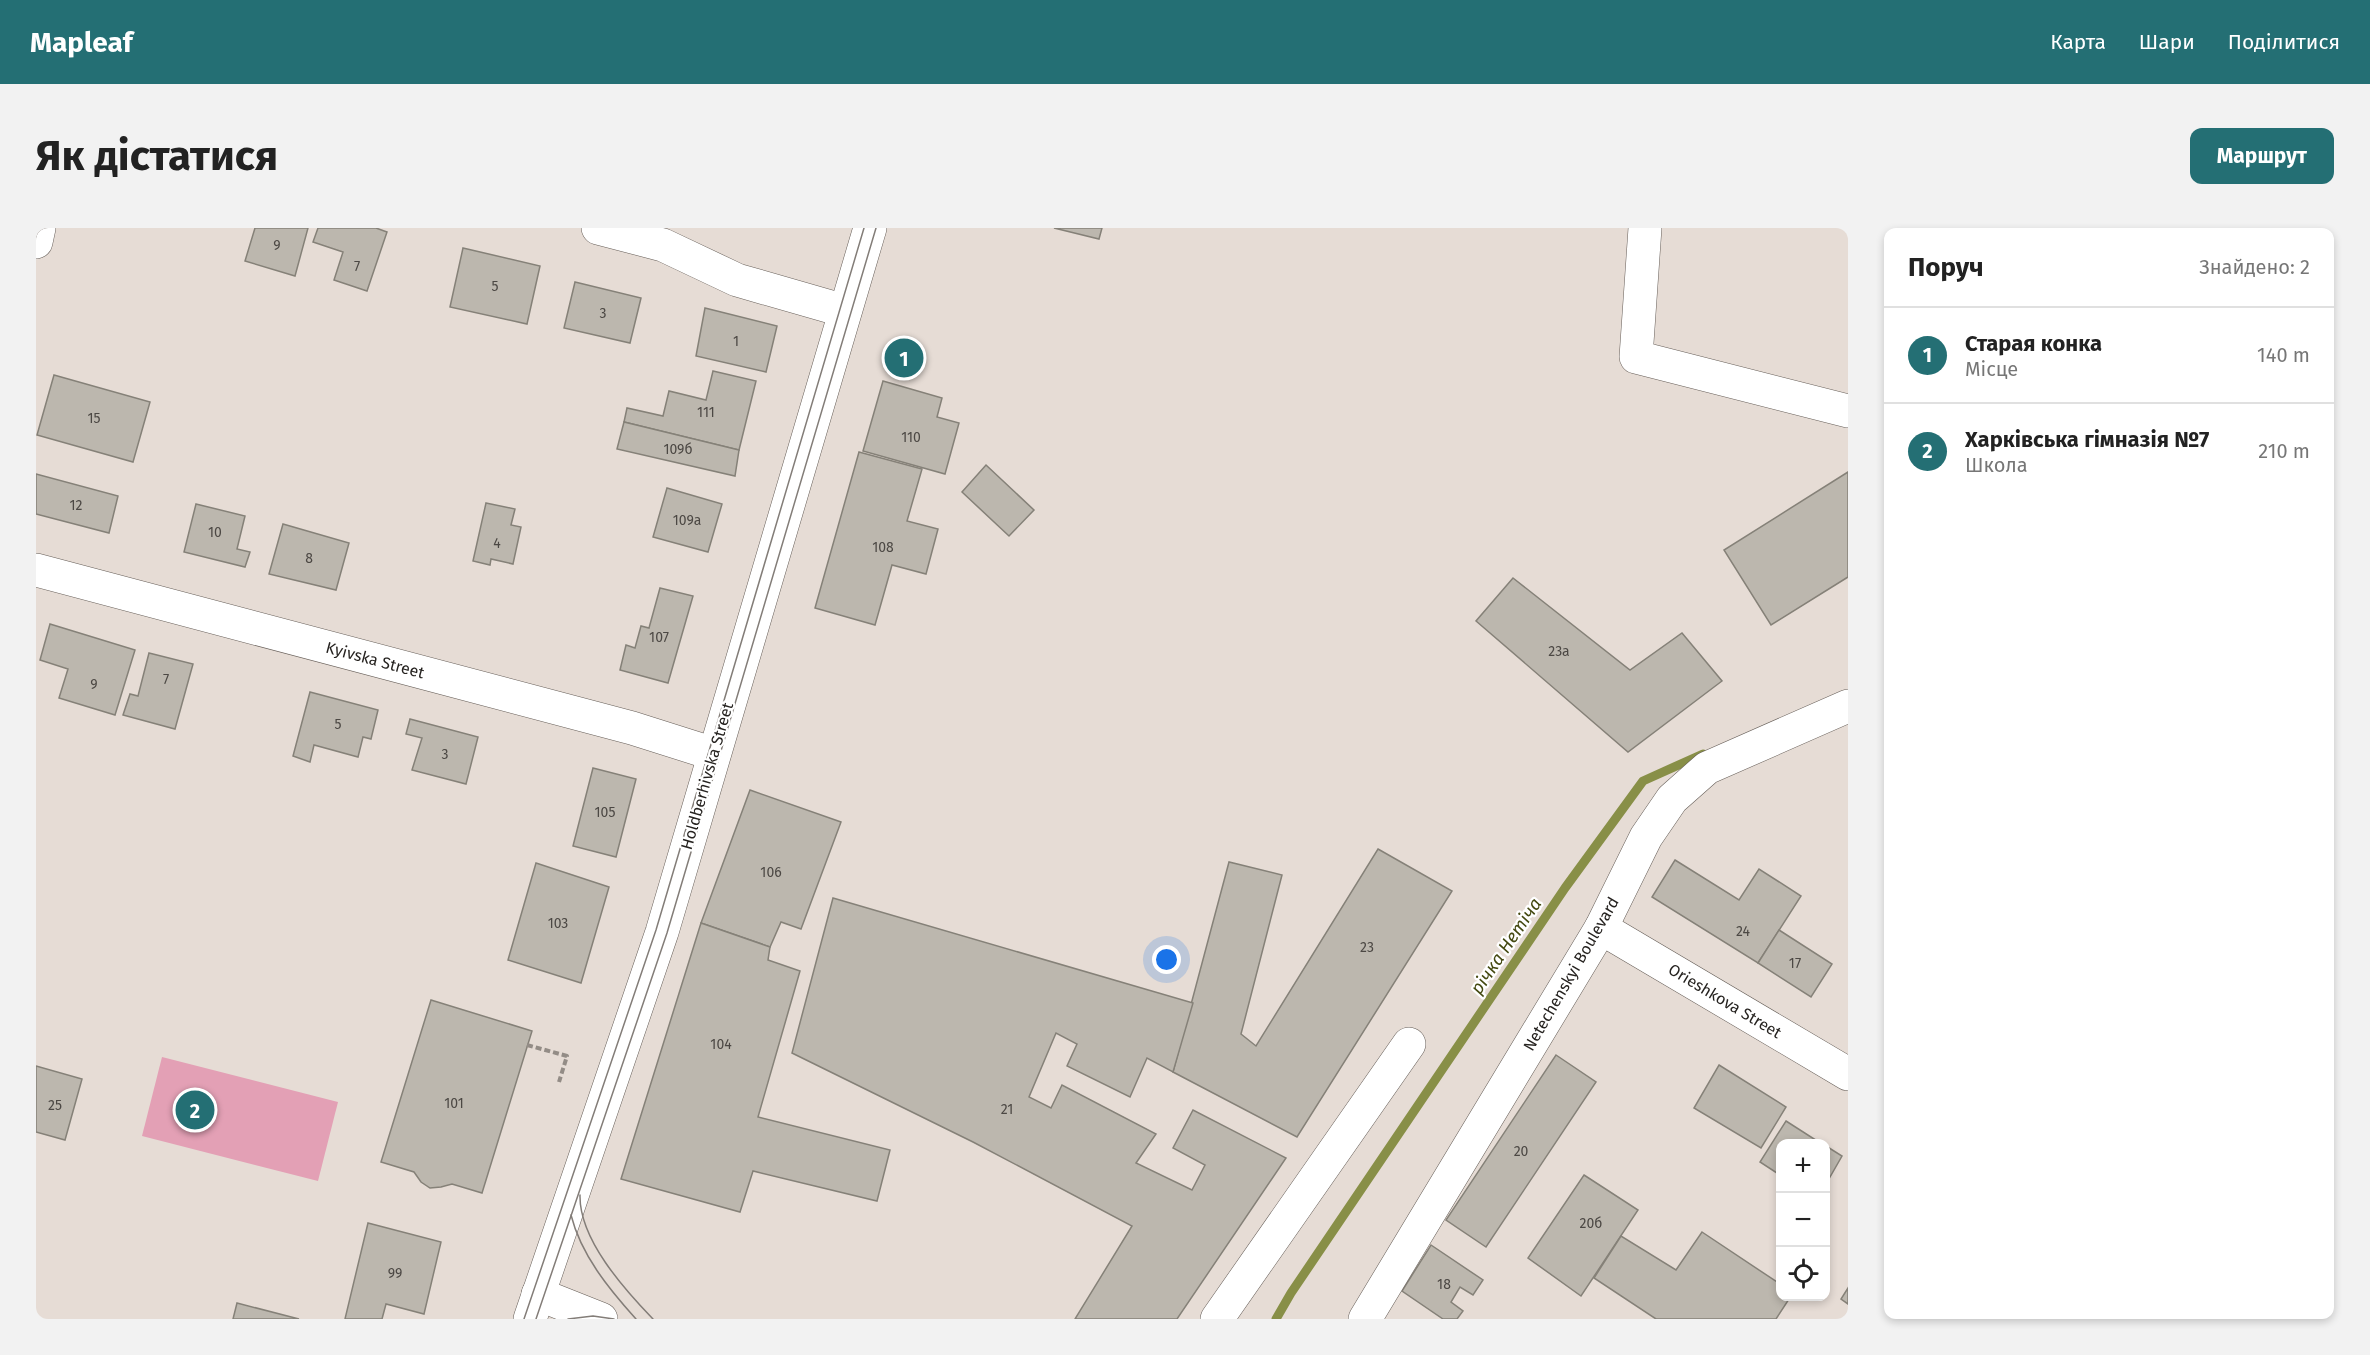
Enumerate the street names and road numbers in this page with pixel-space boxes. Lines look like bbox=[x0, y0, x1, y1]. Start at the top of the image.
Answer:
street label: Kyivska Street bbox=[324, 638, 427, 682]
street label: Holdberhivska Street bbox=[677, 700, 737, 852]
street label: Netechenskyi Boulevard bbox=[1519, 894, 1623, 1054]
street label: Orieshkova Street bbox=[1665, 960, 1785, 1042]

